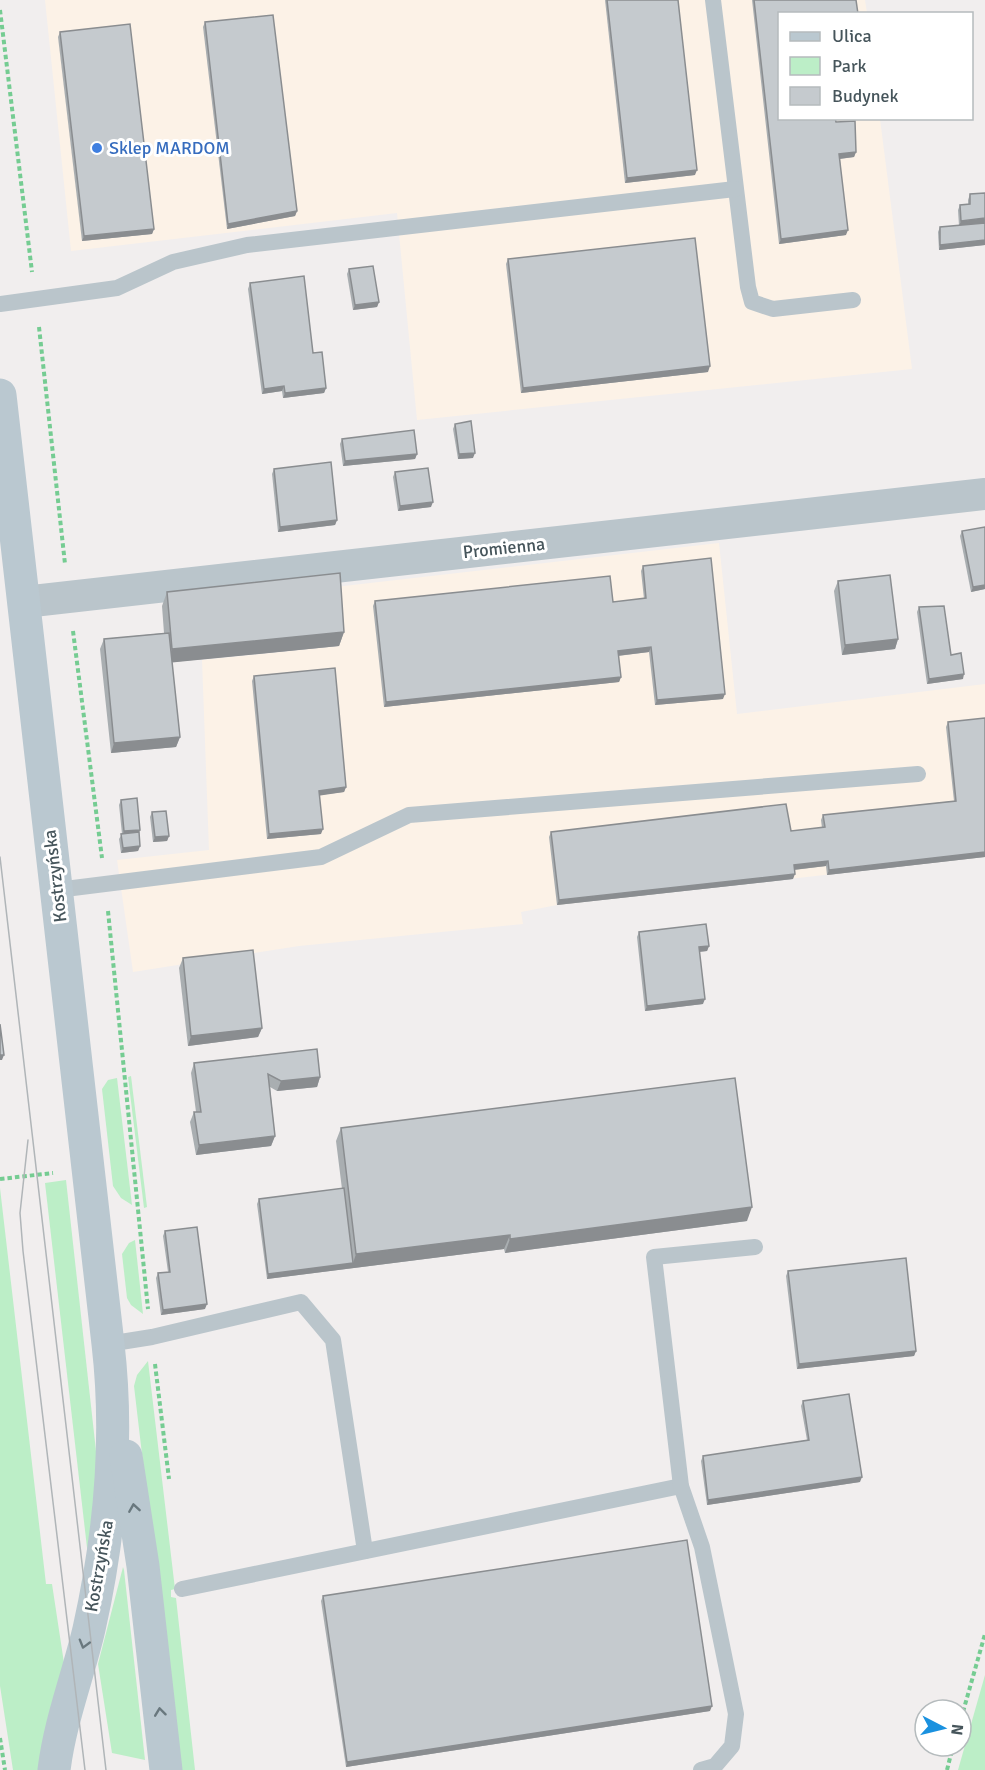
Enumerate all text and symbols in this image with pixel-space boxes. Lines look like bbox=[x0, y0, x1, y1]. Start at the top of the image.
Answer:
legend bbox=[778, 12, 973, 120]
text: Ulica bbox=[832, 25, 872, 47]
text: Park bbox=[832, 55, 867, 77]
text: Budynek bbox=[832, 85, 899, 107]
place label: Sklep MARDOM bbox=[109, 137, 230, 159]
marker: Sklep MARDOM bbox=[90, 141, 104, 155]
street label: Promienna bbox=[462, 533, 546, 563]
street label: Kostrzyńska bbox=[38, 828, 72, 924]
one-way arrow bbox=[128, 1503, 140, 1512]
street label: Kostrzyńska bbox=[80, 1518, 118, 1614]
one-way arrow bbox=[79, 1639, 92, 1649]
north arrow bbox=[913, 1698, 973, 1758]
one-way arrow bbox=[154, 1707, 166, 1716]
text: N bbox=[946, 1723, 967, 1736]

